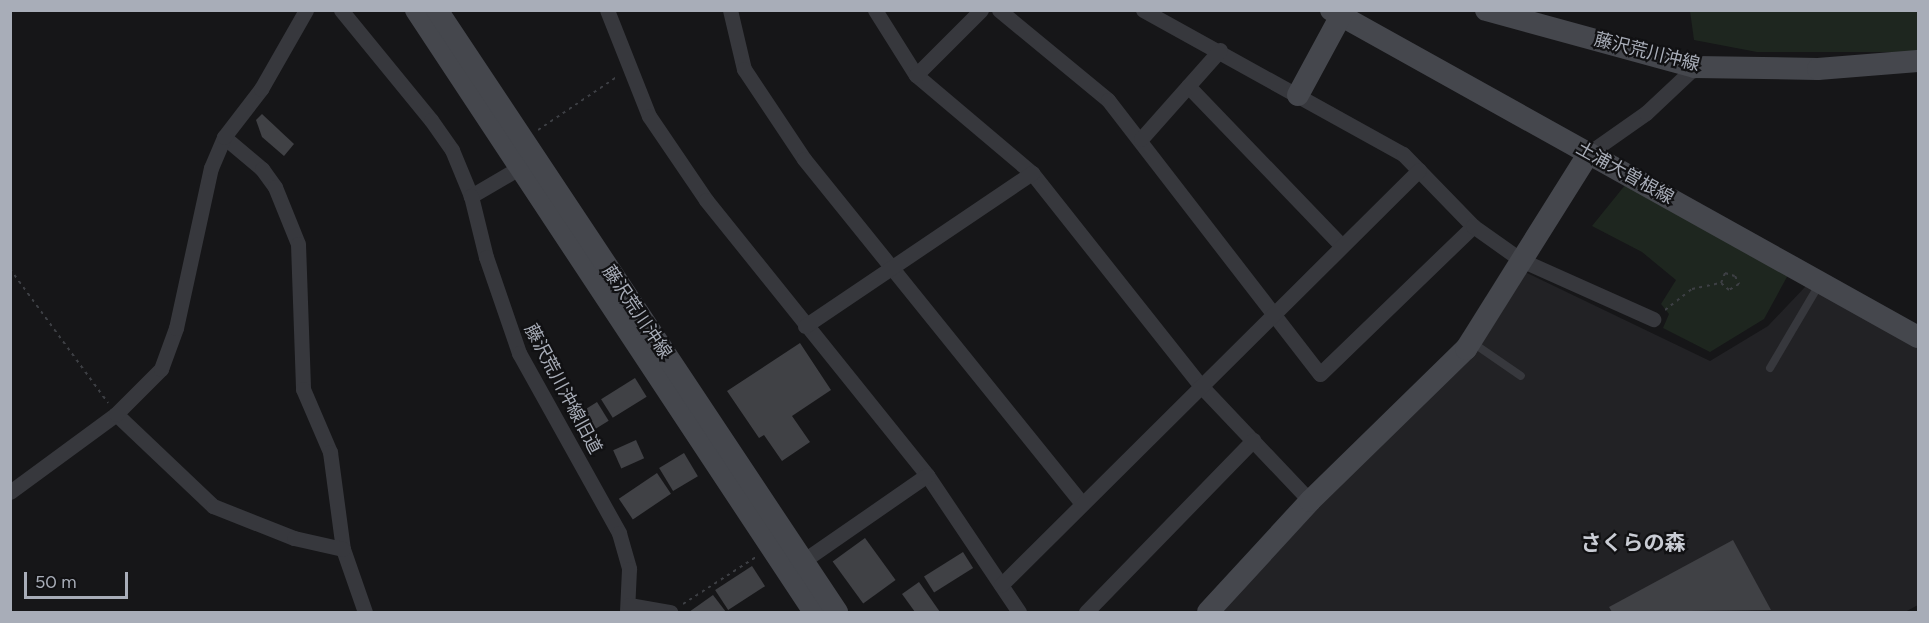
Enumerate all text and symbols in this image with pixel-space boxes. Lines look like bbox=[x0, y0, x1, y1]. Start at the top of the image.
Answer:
street label: 藤沢荒川沖線 bbox=[1592, 28, 1702, 76]
street label: 土浦大曽根線 bbox=[1573, 137, 1677, 209]
street label: 藤沢荒川沖線 bbox=[598, 261, 676, 363]
street label: 藤沢荒川沖線旧道 bbox=[520, 320, 606, 458]
district label: さくらの森 bbox=[1581, 530, 1685, 556]
scale bar bbox=[27, 560, 130, 598]
text: 50 m bbox=[35, 571, 77, 593]

